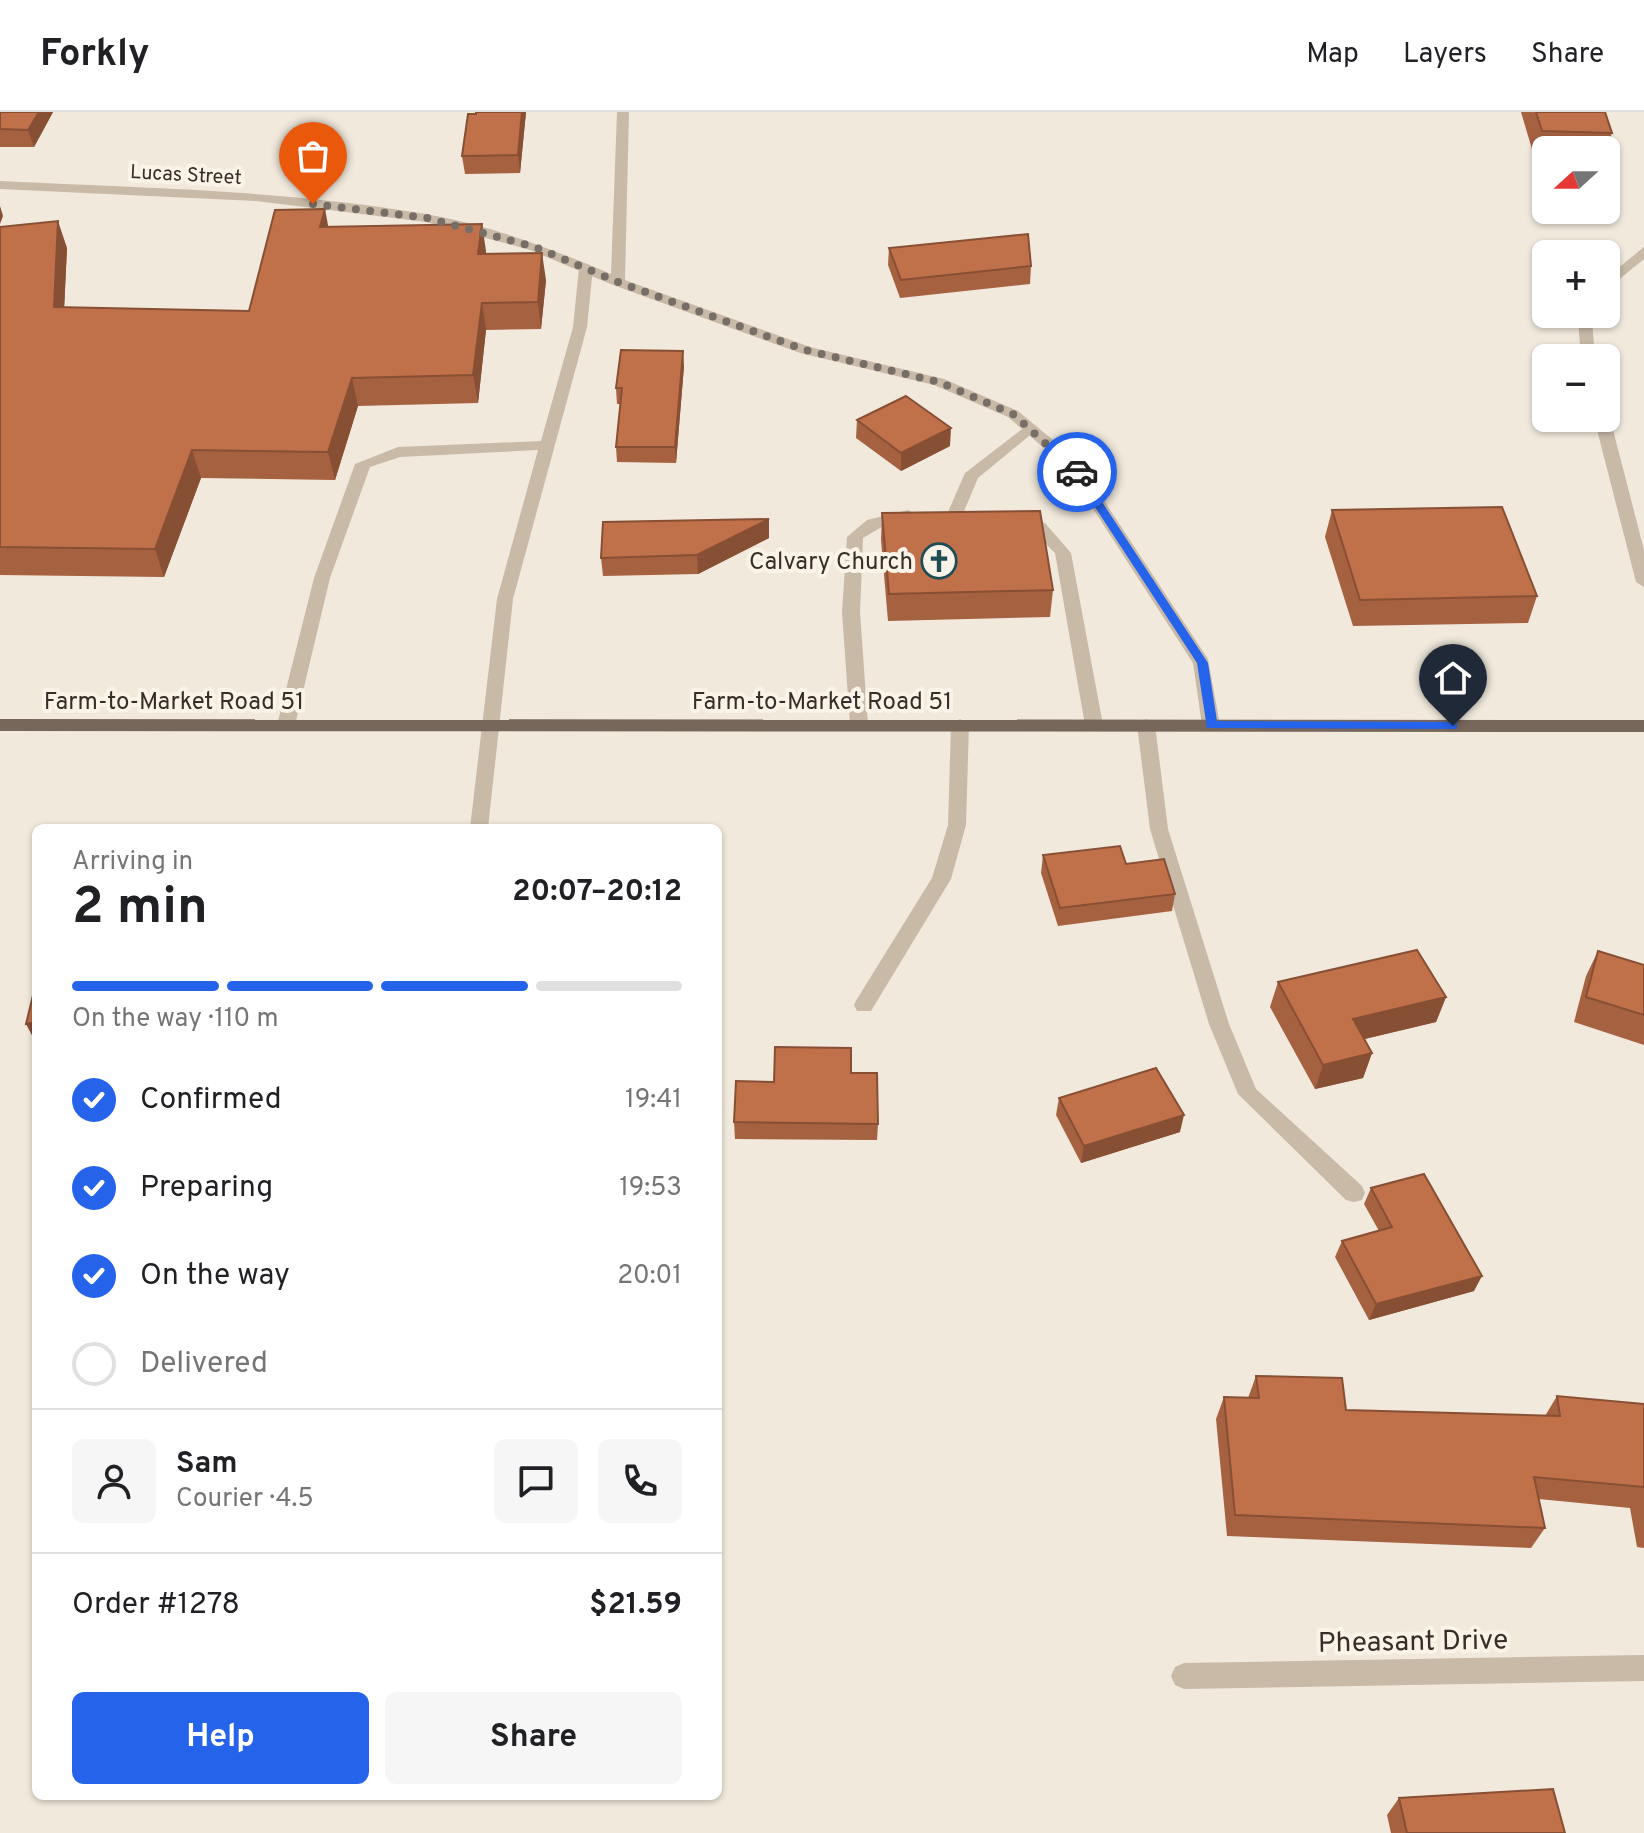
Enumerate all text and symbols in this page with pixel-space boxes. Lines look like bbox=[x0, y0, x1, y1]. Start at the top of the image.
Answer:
text: Forkly bbox=[40, 31, 150, 80]
text: Map bbox=[1306, 37, 1359, 73]
text: Layers bbox=[1403, 37, 1487, 73]
text: Share bbox=[1531, 37, 1604, 73]
pin bbox=[279, 122, 347, 204]
icon: bag bbox=[291, 134, 335, 178]
north arrow bbox=[1532, 136, 1620, 224]
map controls bbox=[1532, 136, 1620, 432]
street label: Lucas Street bbox=[129, 160, 242, 192]
button: + bbox=[1532, 240, 1620, 328]
button: − bbox=[1532, 344, 1620, 432]
courier bbox=[1037, 432, 1117, 512]
icon: car bbox=[1055, 450, 1099, 494]
church icon: Calvary Church bbox=[920, 542, 958, 580]
place label: Calvary Church bbox=[749, 548, 913, 578]
pin bbox=[1419, 644, 1487, 726]
icon: home bbox=[1431, 656, 1475, 700]
street label: Farm-to-Market Road 51 bbox=[44, 688, 304, 718]
street label: Farm-to-Market Road 51 bbox=[692, 688, 952, 718]
text: Arriving in bbox=[72, 846, 193, 879]
text: 20:07–20:12 bbox=[512, 874, 682, 911]
text: 2 min bbox=[72, 876, 208, 942]
text: On the way · 110 m bbox=[72, 1003, 278, 1036]
icon: check bbox=[72, 1078, 116, 1122]
text: Confirmed bbox=[140, 1082, 282, 1119]
text: 19:41 bbox=[625, 1084, 682, 1117]
icon: check bbox=[72, 1166, 116, 1210]
text: Preparing bbox=[140, 1170, 273, 1207]
text: 19:53 bbox=[619, 1172, 682, 1205]
icon: check bbox=[72, 1254, 116, 1298]
text: On the way bbox=[140, 1258, 290, 1295]
text: 20:01 bbox=[617, 1260, 682, 1293]
text: Delivered bbox=[140, 1346, 268, 1383]
button: person bbox=[72, 1439, 156, 1523]
button: chat bbox=[494, 1439, 578, 1523]
button: phone bbox=[598, 1439, 682, 1523]
text: Sam bbox=[176, 1446, 238, 1483]
text: Courier · 4.5 bbox=[176, 1483, 314, 1516]
text: Order #1278 bbox=[72, 1587, 240, 1624]
text: $21.59 bbox=[589, 1587, 682, 1624]
street label: Pheasant Drive bbox=[1318, 1623, 1508, 1663]
button: Help bbox=[72, 1692, 369, 1784]
button: Share bbox=[385, 1692, 682, 1784]

